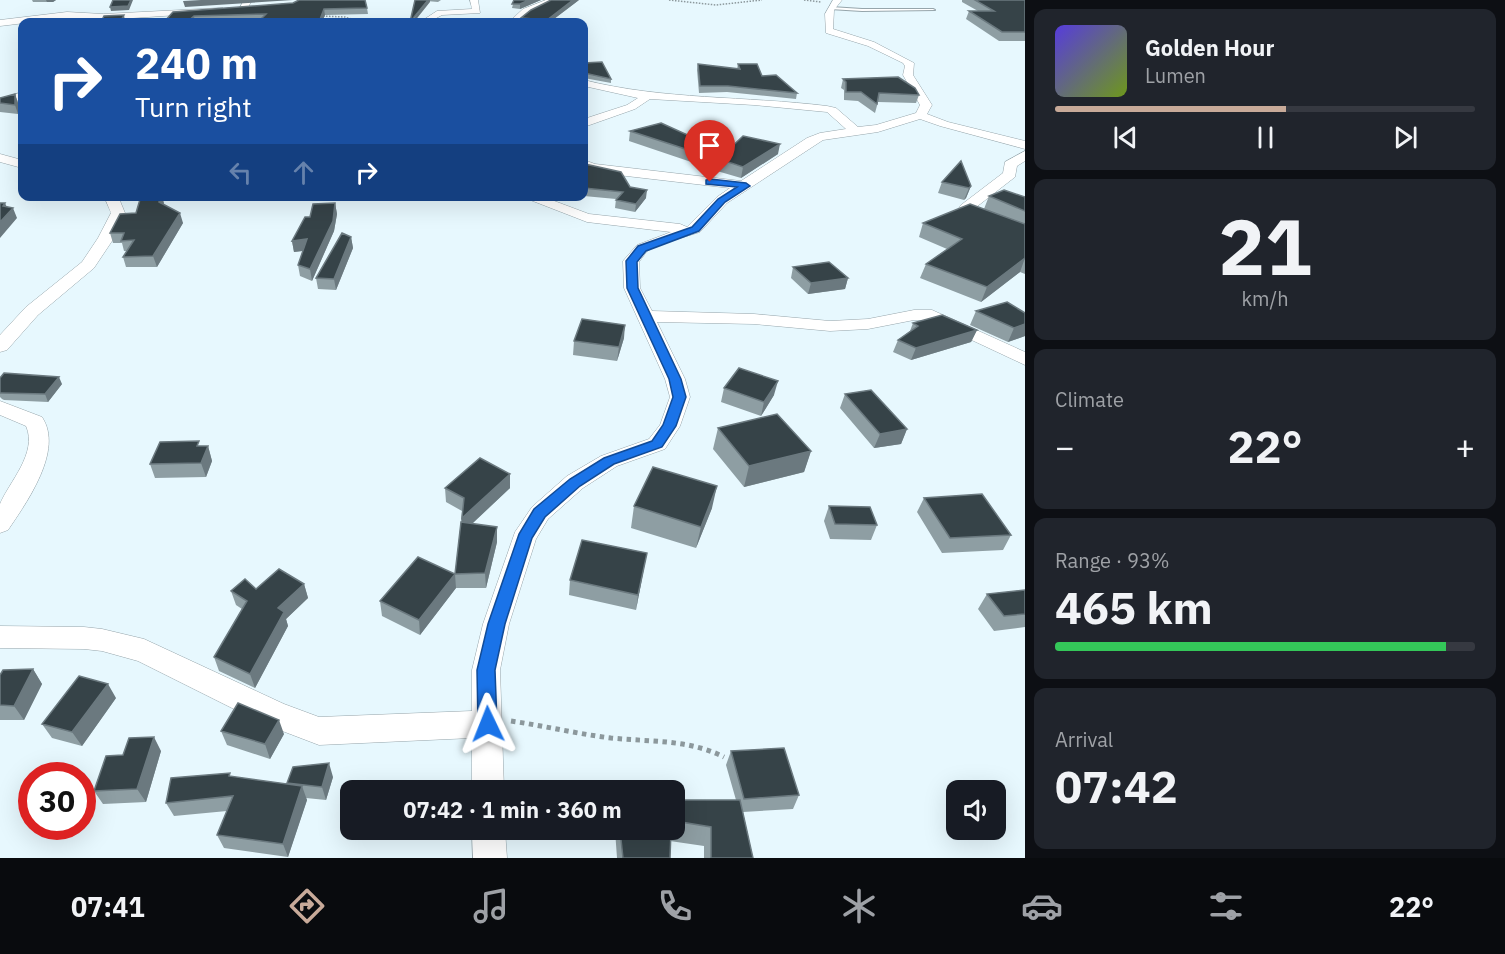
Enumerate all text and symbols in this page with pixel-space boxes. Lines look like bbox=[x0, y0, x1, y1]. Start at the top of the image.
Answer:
text: Golden Hour bbox=[1145, 33, 1274, 62]
text: 240 m bbox=[135, 36, 258, 91]
icon: right bbox=[36, 42, 114, 120]
text: Lumen bbox=[1145, 62, 1206, 89]
text: Turn right bbox=[135, 89, 252, 124]
pin bbox=[684, 120, 735, 182]
icon: previous bbox=[1109, 121, 1142, 154]
icon: pause bbox=[1249, 121, 1282, 154]
icon: next bbox=[1389, 121, 1422, 154]
icon: arrive bbox=[693, 129, 726, 162]
icon: left bbox=[224, 156, 257, 189]
icon: ahead bbox=[287, 156, 320, 189]
icon: right bbox=[350, 156, 383, 189]
text: 21 bbox=[1218, 195, 1312, 296]
text: km/h bbox=[1241, 285, 1289, 312]
text: Climate bbox=[1055, 386, 1124, 413]
text: 22° bbox=[1227, 417, 1303, 475]
text: − bbox=[1055, 425, 1075, 468]
text: + bbox=[1455, 425, 1475, 468]
text: Range · 93% bbox=[1055, 547, 1170, 574]
text: 465 km bbox=[1055, 578, 1213, 636]
position arrow bbox=[456, 692, 520, 756]
text: Arrival bbox=[1055, 726, 1113, 753]
text: 07:42 bbox=[1055, 757, 1178, 815]
speed limit sign: 30 bbox=[18, 762, 96, 840]
map controls bbox=[946, 780, 1006, 840]
button: sound bbox=[946, 780, 1006, 840]
text: 07:42 · 1 min · 360 m bbox=[403, 795, 622, 824]
icon: directions bbox=[286, 885, 328, 927]
icon: music bbox=[470, 885, 512, 927]
icon: phone bbox=[654, 885, 696, 927]
icon: climate bbox=[838, 885, 880, 927]
icon: car bbox=[1021, 885, 1063, 927]
icon: filters bbox=[1205, 885, 1247, 927]
text: 07:41 bbox=[71, 889, 145, 924]
text: 22° bbox=[1389, 889, 1434, 924]

